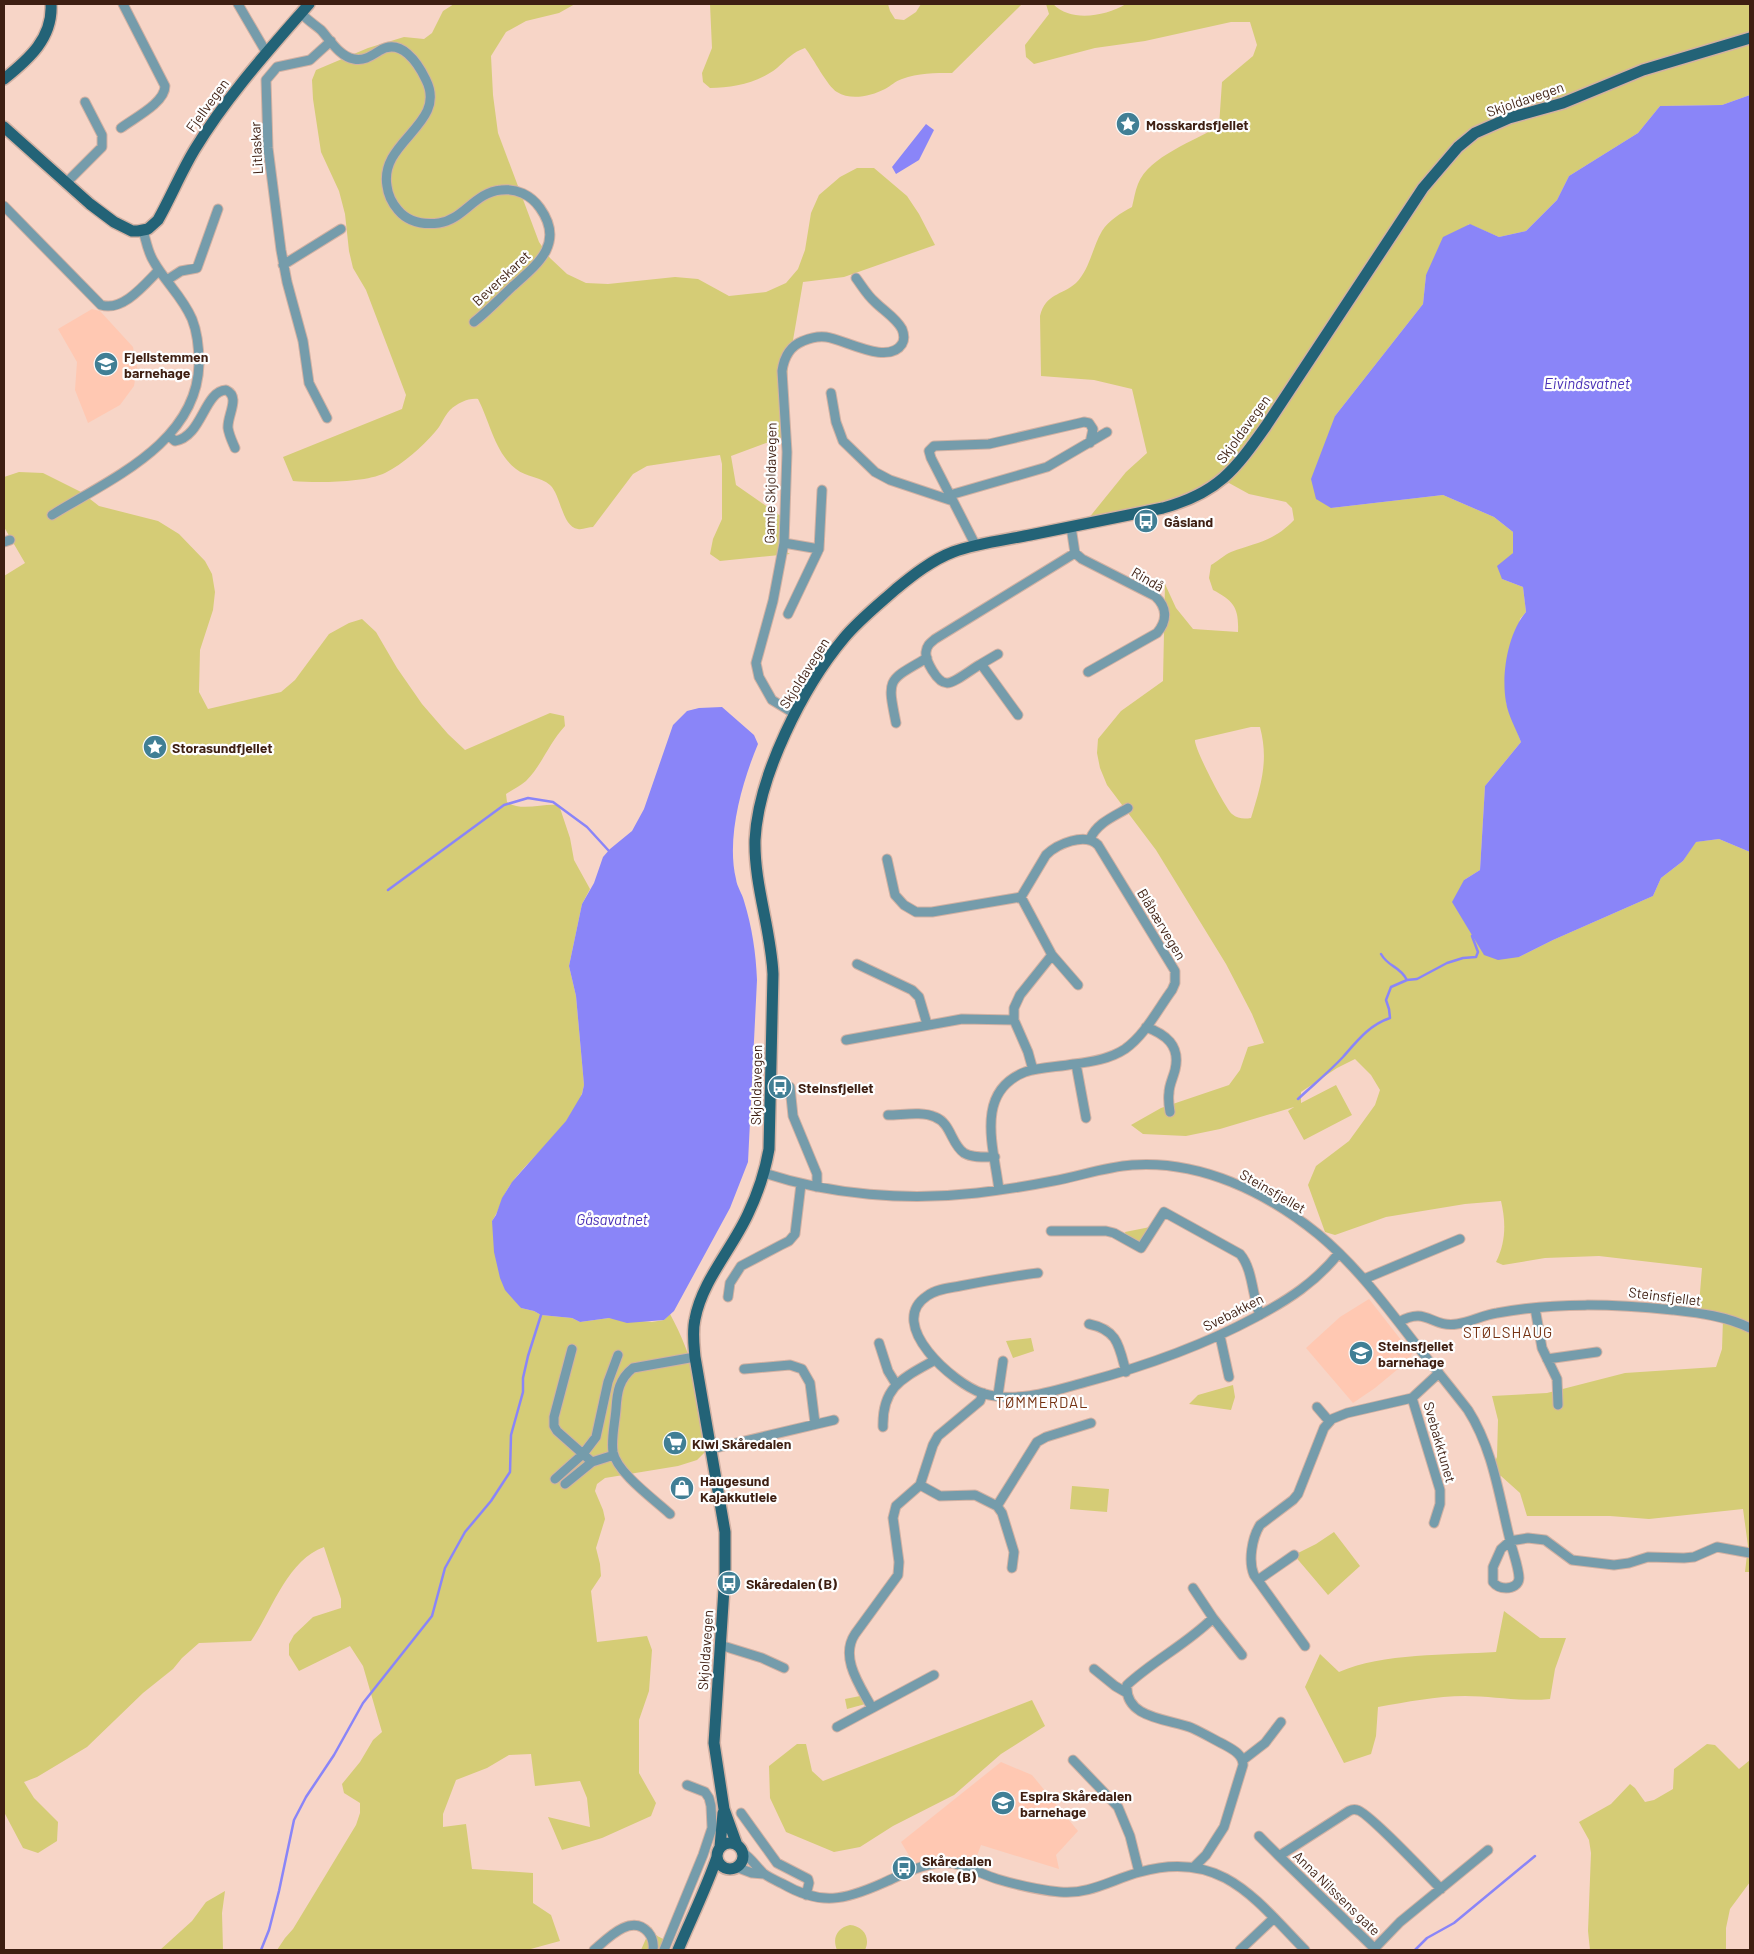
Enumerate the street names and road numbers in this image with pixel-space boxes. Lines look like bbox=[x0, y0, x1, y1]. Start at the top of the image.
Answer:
street label: Fjellvegen bbox=[182, 75, 232, 135]
street label: Skjoldavegen bbox=[1484, 78, 1566, 120]
street label: Litlaskar bbox=[246, 121, 266, 175]
street label: Beverskaret bbox=[468, 247, 534, 309]
street label: Skjoldavegen bbox=[1212, 391, 1274, 467]
street label: Gamle Skjoldavegen bbox=[760, 422, 780, 544]
street label: Rindå bbox=[1129, 563, 1167, 595]
street label: Skjoldavegen bbox=[775, 634, 833, 712]
street label: Blåbærvegen bbox=[1134, 885, 1190, 963]
street label: Skjoldavegen bbox=[747, 1045, 765, 1125]
street label: Steinsfjellet bbox=[1237, 1165, 1309, 1217]
street label: Steinsfjellet bbox=[1628, 1283, 1702, 1309]
street label: Svebakken bbox=[1200, 1290, 1266, 1334]
street label: Svebakktunet bbox=[1420, 1400, 1460, 1484]
street label: Skjoldavegen bbox=[694, 1609, 716, 1691]
street label: Anna Nilssens gate bbox=[1290, 1847, 1384, 1939]

